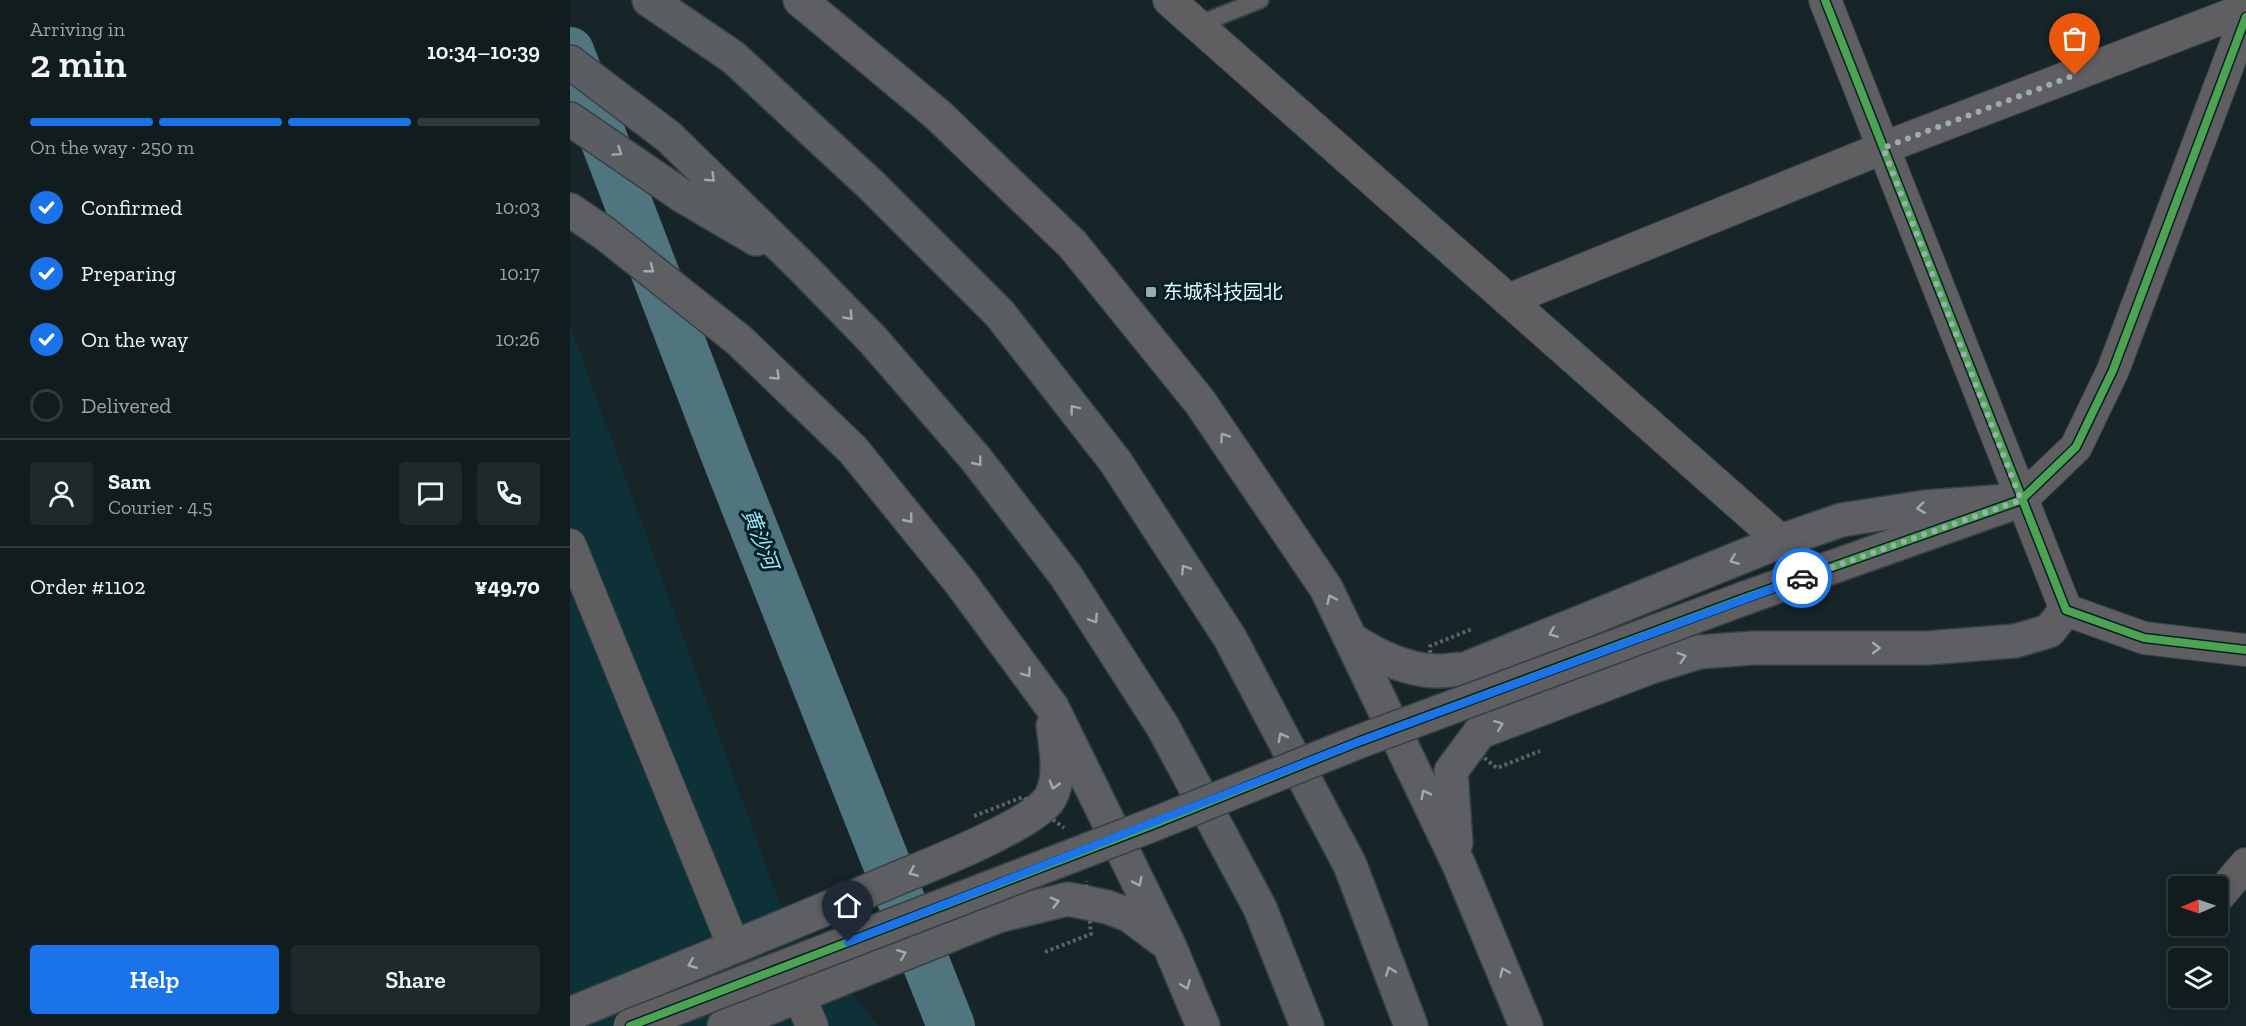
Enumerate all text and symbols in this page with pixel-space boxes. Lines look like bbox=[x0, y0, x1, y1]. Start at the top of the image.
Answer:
pin bbox=[2049, 13, 2100, 75]
text: Arriving in bbox=[30, 17, 125, 41]
icon: bag bbox=[2058, 22, 2091, 55]
text: 10:34–10:39 bbox=[427, 38, 540, 65]
text: 2 min bbox=[30, 40, 127, 87]
text: On the way · 250 m bbox=[30, 135, 194, 159]
one-way arrow bbox=[612, 145, 623, 156]
one-way arrow bbox=[704, 171, 715, 182]
icon: check bbox=[30, 191, 63, 224]
text: Confirmed bbox=[81, 194, 182, 221]
text: 10:03 bbox=[495, 195, 540, 219]
icon: check bbox=[30, 257, 63, 290]
text: Preparing bbox=[81, 260, 176, 287]
text: 10:17 bbox=[500, 261, 540, 285]
one-way arrow bbox=[643, 262, 654, 273]
place label: 东城科技园北 bbox=[1163, 280, 1283, 304]
marker: 东城科技园北 bbox=[1144, 285, 1158, 299]
one-way arrow bbox=[842, 309, 853, 319]
icon: check bbox=[30, 323, 63, 356]
text: On the way bbox=[81, 326, 188, 353]
text: 10:26 bbox=[495, 327, 540, 351]
one-way arrow bbox=[770, 369, 780, 380]
text: Delivered bbox=[81, 392, 171, 419]
one-way arrow bbox=[1071, 404, 1082, 415]
one-way arrow bbox=[1220, 432, 1231, 443]
one-way arrow bbox=[971, 455, 982, 466]
button: person bbox=[30, 462, 93, 525]
button: chat bbox=[399, 462, 462, 525]
button: phone bbox=[477, 462, 540, 525]
text: Sam bbox=[108, 468, 151, 495]
text: Courier · 4.5 bbox=[108, 495, 213, 519]
one-way arrow bbox=[1916, 502, 1926, 514]
water label: 黄沙河 bbox=[738, 505, 785, 576]
one-way arrow bbox=[901, 512, 912, 523]
courier bbox=[1772, 548, 1832, 608]
one-way arrow bbox=[1729, 553, 1740, 565]
icon: car bbox=[1786, 562, 1819, 595]
one-way arrow bbox=[1181, 565, 1192, 576]
text: Order #1102 bbox=[30, 573, 146, 600]
text: ¥49.70 bbox=[475, 573, 540, 600]
one-way arrow bbox=[1327, 595, 1339, 606]
one-way arrow bbox=[1086, 613, 1098, 623]
one-way arrow bbox=[1549, 626, 1560, 638]
one-way arrow bbox=[1871, 642, 1880, 654]
one-way arrow bbox=[1676, 652, 1687, 664]
one-way arrow bbox=[1020, 667, 1031, 678]
one-way arrow bbox=[1493, 720, 1504, 732]
one-way arrow bbox=[1278, 733, 1289, 744]
one-way arrow bbox=[1049, 779, 1061, 790]
one-way arrow bbox=[1420, 789, 1432, 800]
one-way arrow bbox=[908, 865, 919, 877]
one-way arrow bbox=[1131, 876, 1143, 887]
north arrow bbox=[2168, 876, 2228, 936]
map controls bbox=[2168, 876, 2228, 1008]
pin bbox=[822, 880, 873, 942]
icon: home bbox=[831, 889, 864, 922]
one-way arrow bbox=[1050, 896, 1060, 909]
button: Help bbox=[30, 945, 279, 1014]
button: Share bbox=[291, 945, 540, 1014]
button: layers bbox=[2168, 948, 2228, 1008]
one-way arrow bbox=[896, 949, 907, 961]
one-way arrow bbox=[687, 957, 698, 969]
one-way arrow bbox=[1385, 967, 1397, 978]
one-way arrow bbox=[1499, 967, 1511, 978]
one-way arrow bbox=[1179, 979, 1191, 990]

